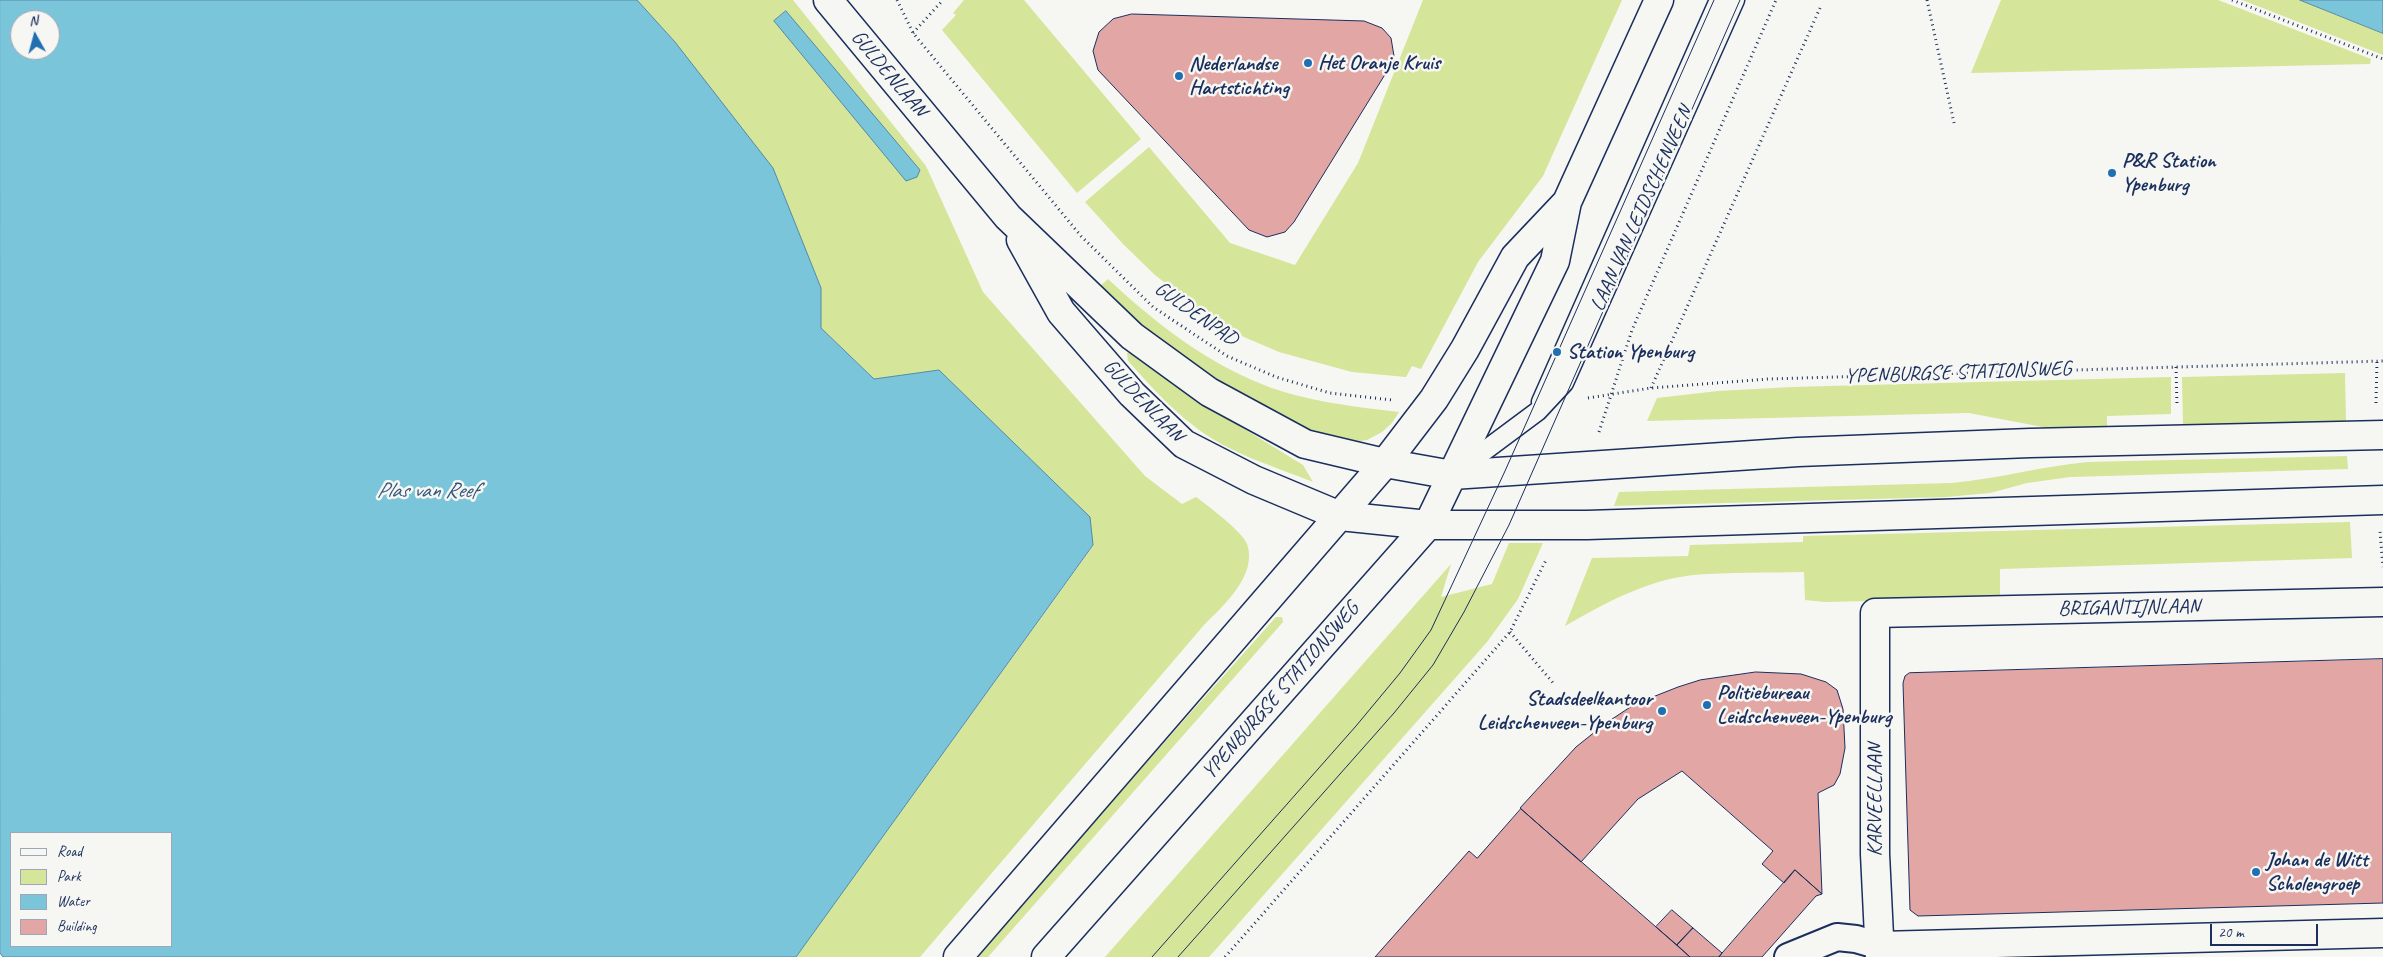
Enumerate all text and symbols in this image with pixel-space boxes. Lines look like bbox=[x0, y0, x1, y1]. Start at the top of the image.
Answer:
north arrow bbox=[10, 10, 60, 60]
text: N bbox=[28, 12, 39, 30]
street label: GULDENLAAN bbox=[845, 25, 933, 123]
place label: Het Oranje Kruis bbox=[1318, 50, 1440, 76]
place label: Nederlandse Hartstichting bbox=[1189, 51, 1289, 101]
marker: Het Oranje Kruis bbox=[1302, 57, 1314, 69]
marker: Nederlandse Hartstichting bbox=[1173, 70, 1185, 82]
street label: LAAN VAN LEIDSCHENVEEN bbox=[1585, 103, 1699, 315]
place label: P&R Station Ypenburg bbox=[2122, 148, 2216, 198]
marker: P&R Station Ypenburg bbox=[2106, 167, 2118, 179]
street label: GULDENPAD bbox=[1150, 276, 1242, 352]
place label: Station Ypenburg bbox=[1567, 339, 1694, 365]
marker: Station Ypenburg bbox=[1551, 346, 1563, 358]
street label: GULDENLAAN bbox=[1097, 354, 1189, 448]
street label: YPENBURGSE STATIONSWEG bbox=[1844, 356, 2072, 390]
water label: Plas van Reef bbox=[377, 478, 477, 504]
street label: BRIGANTIJNLAAN bbox=[2058, 594, 2200, 622]
street label: YPENBURGSE STATIONSWEG bbox=[1197, 597, 1365, 785]
place label: Politiebureau Leidschenveen-Ypenburg bbox=[1717, 680, 1891, 730]
place label: Stadsdeelkantoor Leidschenveen-Ypenburg bbox=[1478, 686, 1652, 736]
marker: Politiebureau Leidschenveen-Ypenburg bbox=[1701, 699, 1713, 711]
marker: Stadsdeelkantoor Leidschenveen-Ypenburg bbox=[1656, 705, 1668, 717]
street label: KARVEELLAAN bbox=[1862, 743, 1888, 857]
legend bbox=[10, 832, 172, 947]
text: Road bbox=[57, 842, 82, 861]
place label: Johan de Witt Scholengroep bbox=[2266, 847, 2368, 897]
marker: Johan de Witt Scholengroep bbox=[2250, 866, 2262, 878]
text: Park bbox=[57, 867, 81, 886]
text: Water bbox=[57, 892, 90, 911]
scale bar bbox=[2213, 914, 2320, 946]
text: Building bbox=[57, 917, 96, 936]
text: 20 m bbox=[2218, 923, 2244, 942]

